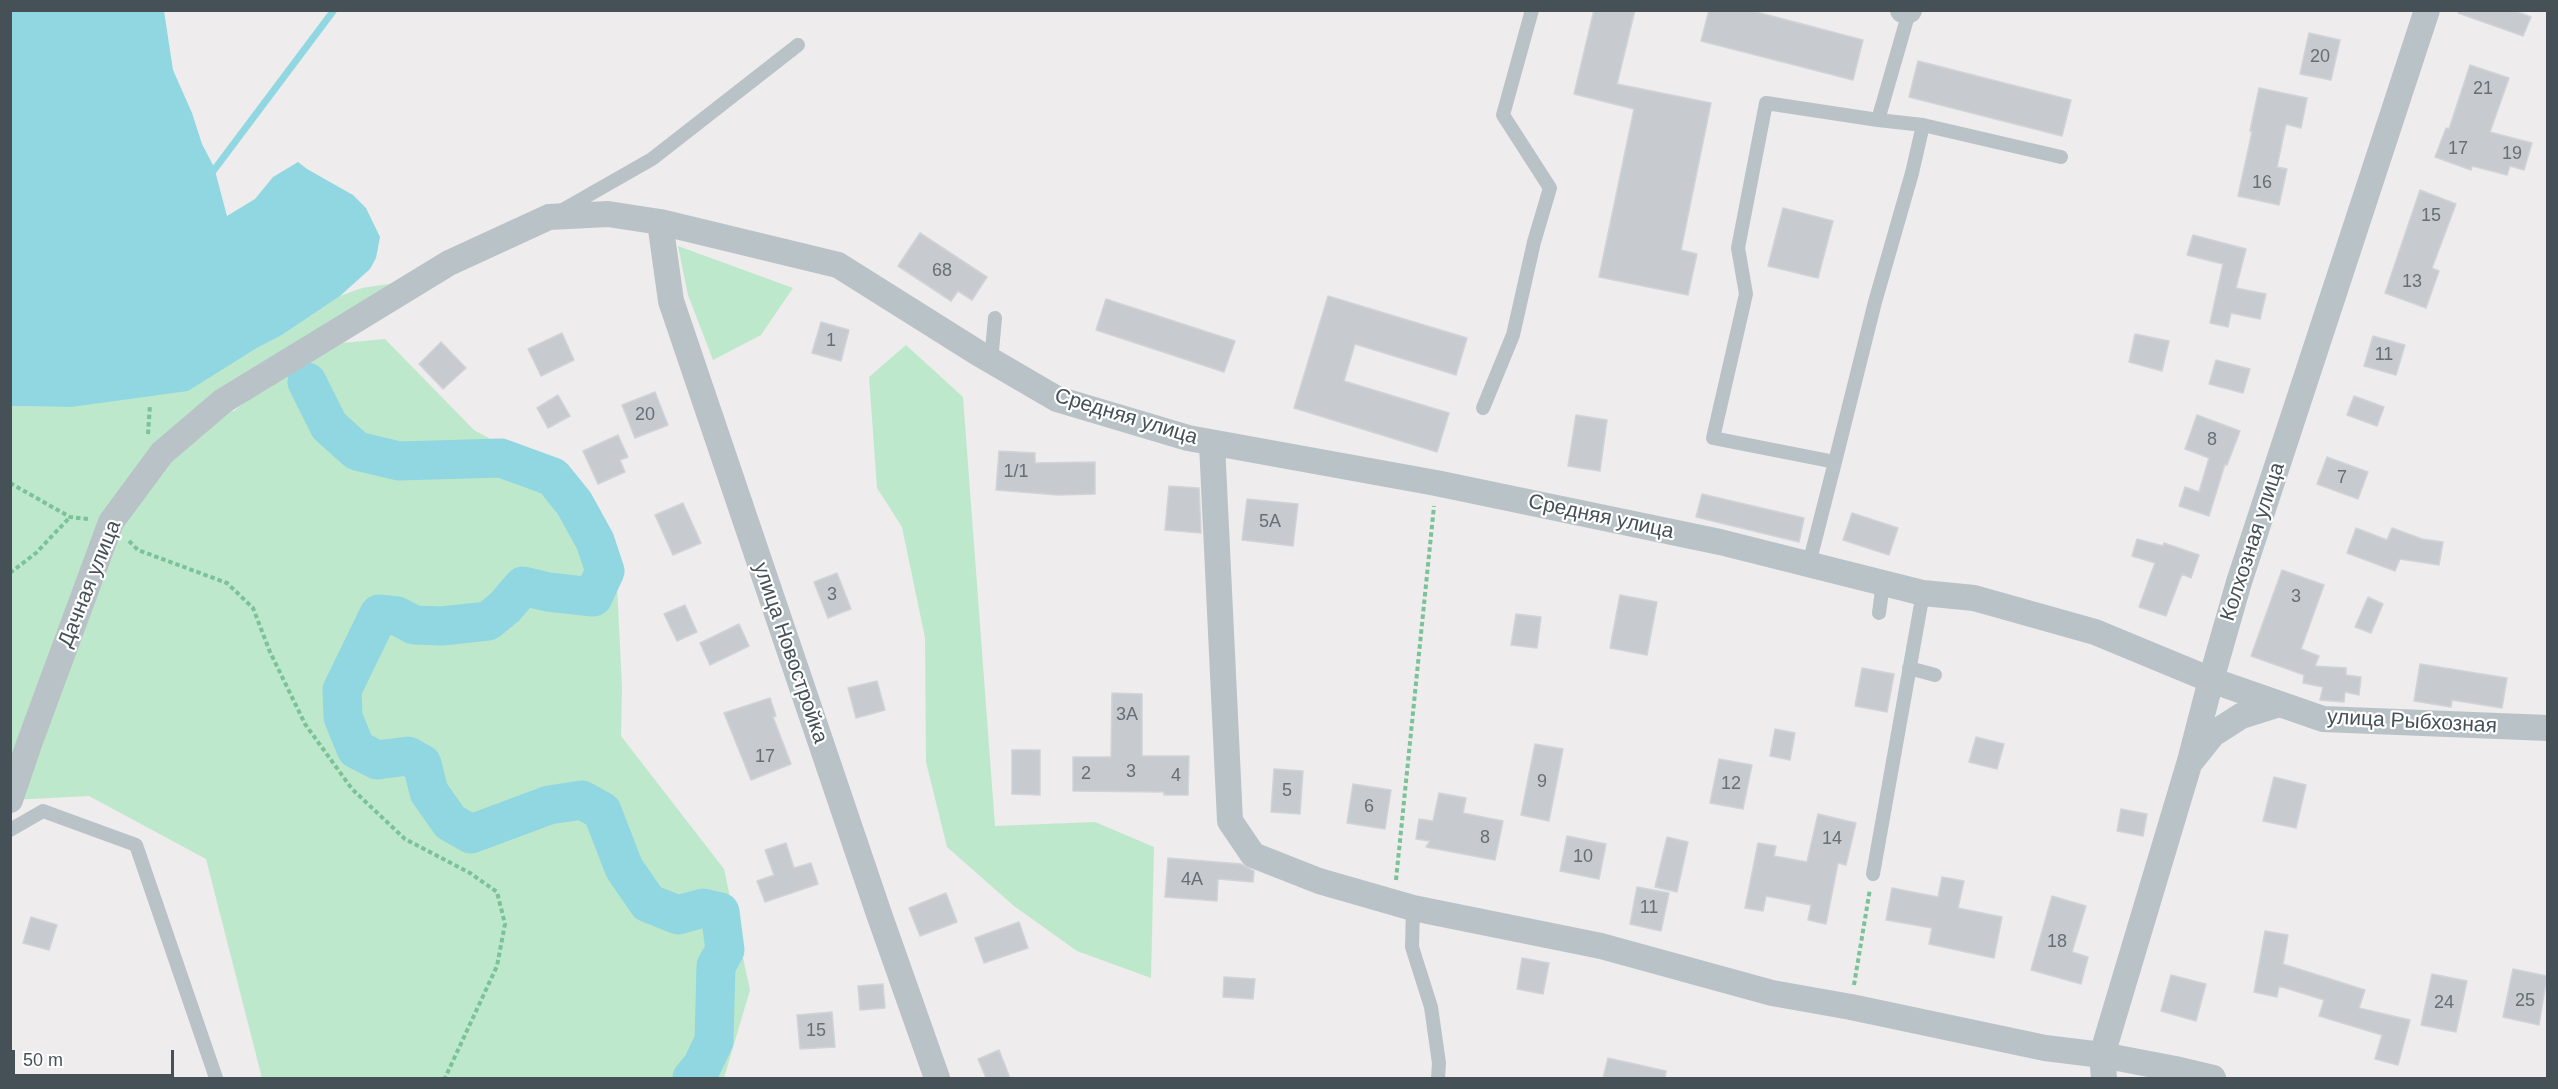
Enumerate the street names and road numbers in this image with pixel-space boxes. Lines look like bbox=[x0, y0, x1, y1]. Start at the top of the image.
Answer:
street label: Средняя улица bbox=[1051, 383, 1201, 451]
street label: Колхозная улица bbox=[2215, 460, 2291, 624]
street label: Средняя улица bbox=[1526, 489, 1676, 545]
street label: Дачная улица bbox=[53, 517, 127, 651]
street label: улица Новостройка bbox=[747, 559, 833, 747]
street label: улица Рыбхозная bbox=[2326, 705, 2498, 739]

